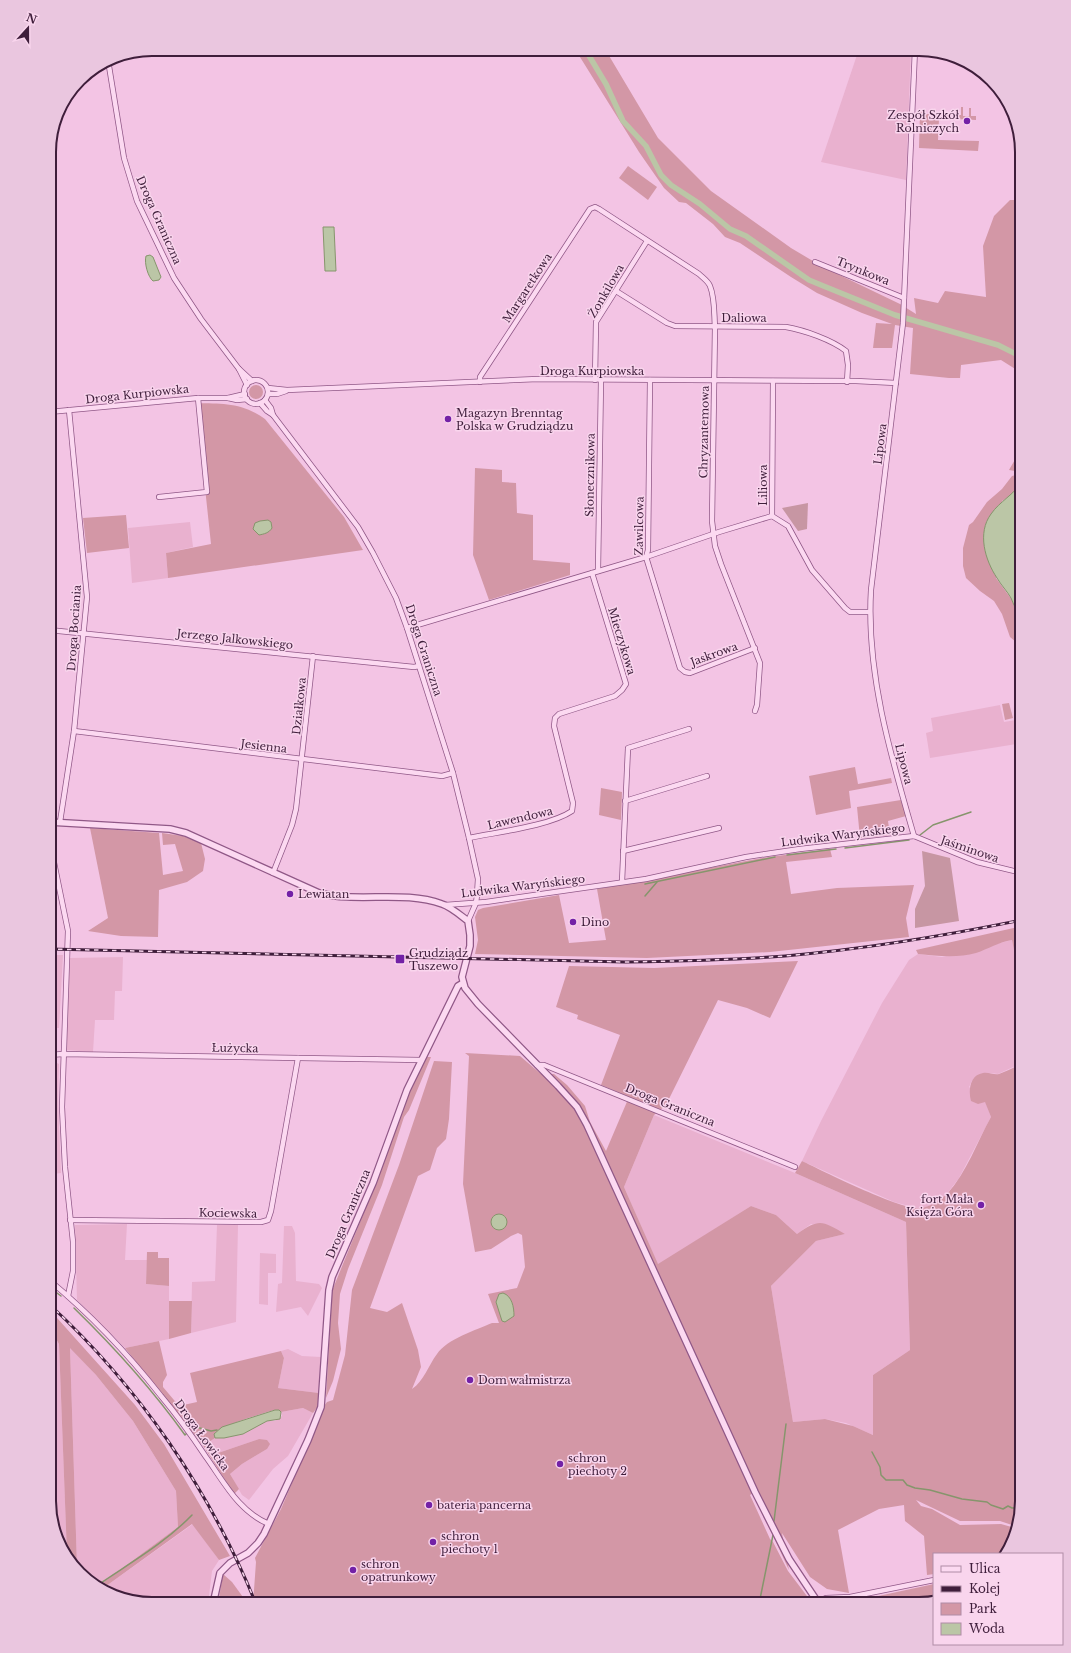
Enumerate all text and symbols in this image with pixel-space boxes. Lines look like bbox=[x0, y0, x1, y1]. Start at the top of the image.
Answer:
north arrow bbox=[8, 8, 48, 48]
text: N bbox=[24, 10, 40, 27]
place label: Zespół Szkół Rolniczych bbox=[888, 108, 959, 135]
marker: Zespół Szkół Rolniczych bbox=[962, 116, 972, 126]
street label: Droga Graniczna bbox=[133, 173, 185, 267]
street label: Margaretkowa bbox=[499, 250, 555, 325]
street label: Trynkowa bbox=[834, 254, 893, 288]
street label: Żonkilowa bbox=[585, 261, 627, 320]
street label: Daliowa bbox=[721, 311, 768, 325]
street label: Droga Kurpiowska bbox=[540, 364, 645, 378]
street label: Droga Kurpiowska bbox=[84, 382, 190, 406]
street label: Chryzantemowa bbox=[696, 384, 712, 479]
place label: Magazyn Brenntag Polska w Grudziądzu bbox=[456, 406, 574, 433]
marker: Magazyn Brenntag Polska w Grudziądzu bbox=[443, 414, 453, 424]
street label: Lipowa bbox=[871, 422, 890, 465]
street label: Słonecznikowa bbox=[582, 432, 598, 517]
street label: Liliowa bbox=[756, 463, 770, 506]
street label: Zawilcowa bbox=[631, 495, 647, 556]
street label: Droga Bociania bbox=[64, 583, 84, 672]
street label: Droga Graniczna bbox=[403, 602, 446, 699]
street label: Mieczykowa bbox=[605, 606, 639, 677]
street label: Jerzego Jalkowskiego bbox=[174, 626, 294, 652]
street label: Jaskrowa bbox=[687, 639, 740, 670]
street label: Działkowa bbox=[289, 676, 309, 736]
street label: Jesienna bbox=[238, 736, 289, 756]
street label: Lipowa bbox=[892, 742, 916, 787]
street label: Lawendowa bbox=[486, 803, 555, 832]
street label: Ludwika Waryńskiego bbox=[780, 820, 906, 850]
street label: Jaśminowa bbox=[937, 832, 1002, 866]
street label: Ludwika Waryńskiego bbox=[460, 871, 586, 901]
place label: Lewiatan bbox=[298, 887, 350, 901]
marker: Lewiatan bbox=[285, 889, 295, 899]
place label: Dino bbox=[581, 915, 609, 929]
marker: Dino bbox=[568, 917, 578, 927]
place label: Grudziądz Tuszewo bbox=[409, 946, 468, 973]
marker: Grudziądz Tuszewo bbox=[394, 953, 406, 965]
street label: Łużycka bbox=[211, 1041, 260, 1055]
street label: Droga Graniczna bbox=[623, 1081, 718, 1130]
street label: Droga Graniczna bbox=[323, 1166, 373, 1261]
place label: fort Mała Księża Góra bbox=[906, 1192, 974, 1219]
marker: fort Mała Księża Góra bbox=[976, 1200, 986, 1210]
street label: Kociewska bbox=[199, 1205, 258, 1221]
place label: Dom wałmistrza bbox=[478, 1373, 572, 1387]
marker: Dom wałmistrza bbox=[465, 1375, 475, 1385]
street label: Droga Łowicka bbox=[171, 1397, 233, 1474]
place label: schron piechoty 2 bbox=[568, 1451, 627, 1478]
marker: schron piechoty 2 bbox=[555, 1459, 565, 1469]
place label: bateria pancerna bbox=[436, 1498, 532, 1512]
marker: bateria pancerna bbox=[424, 1500, 434, 1510]
place label: schron piechoty 1 bbox=[441, 1529, 498, 1556]
marker: schron piechoty 1 bbox=[428, 1537, 438, 1547]
legend bbox=[933, 1553, 1063, 1645]
place label: schron opatrunkowy bbox=[361, 1557, 436, 1584]
text: Ulica bbox=[969, 1561, 1001, 1576]
marker: schron opatrunkowy bbox=[348, 1565, 358, 1575]
text: Kolej bbox=[969, 1581, 1000, 1596]
text: Park bbox=[969, 1601, 997, 1616]
text: Woda bbox=[968, 1621, 1005, 1636]

